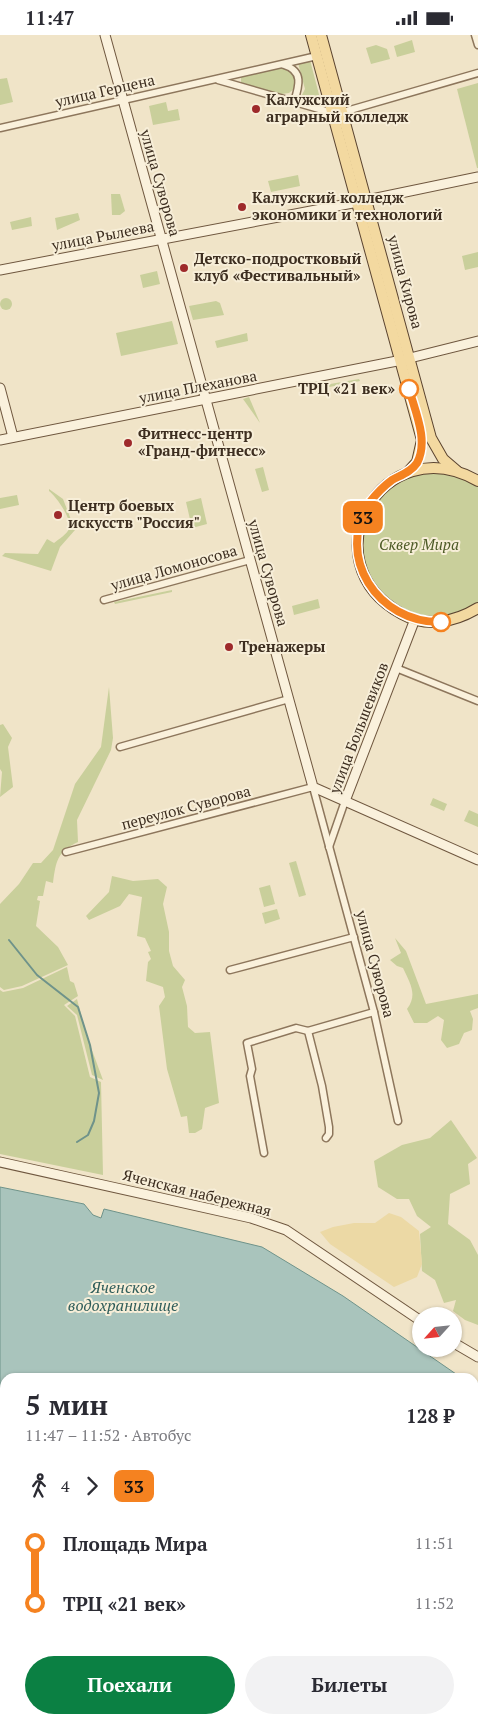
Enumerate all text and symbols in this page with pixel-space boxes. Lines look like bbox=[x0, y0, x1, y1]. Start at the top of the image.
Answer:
text: 11:47 bbox=[25, 5, 74, 30]
street label: улица Герцена bbox=[52, 69, 157, 111]
place label: Калужский аграрный колледж bbox=[266, 89, 409, 126]
marker: Калужский аграрный колледж bbox=[250, 103, 262, 115]
street label: улица Суворова bbox=[136, 126, 186, 239]
place label: Калужский колледж экономики и технологий bbox=[252, 187, 443, 224]
marker: Калужский колледж экономики и технологий bbox=[236, 201, 248, 213]
street label: улица Рылеева bbox=[49, 215, 156, 255]
street label: улица Кирова bbox=[384, 232, 428, 331]
place label: Детско-подростковый клуб «Фестивальный» bbox=[194, 248, 361, 285]
marker: Детско-подростковый клуб «Фестивальный» bbox=[178, 262, 190, 274]
street label: улица Плеханова bbox=[136, 365, 259, 407]
place label: ТРЦ «21 век» bbox=[298, 378, 395, 398]
marker: ТРЦ «21 век» bbox=[399, 379, 419, 399]
place label: Фитнесс-центр «Гранд-фитнесс» bbox=[138, 423, 266, 460]
marker: Фитнесс-центр «Гранд-фитнесс» bbox=[122, 437, 134, 449]
place label: Центр боевых искусств "Россия" bbox=[68, 495, 200, 532]
line badge: 33 bbox=[340, 501, 386, 533]
text: 33 bbox=[353, 505, 373, 529]
marker: Центр боевых искусств "Россия" bbox=[52, 509, 64, 521]
street label: улица Суворова bbox=[244, 516, 294, 629]
park label: Сквер Мира bbox=[379, 534, 459, 554]
street label: улица Ломоносова bbox=[107, 539, 240, 595]
unlabelled marker bbox=[431, 612, 451, 632]
place label: Тренажеры bbox=[239, 636, 326, 656]
marker: Тренажеры bbox=[223, 641, 235, 653]
street label: улица Большевиков bbox=[323, 659, 392, 797]
street label: переулок Суворова bbox=[119, 780, 253, 834]
street label: улица Суворова bbox=[352, 907, 400, 1020]
street label: Яченская набережная bbox=[121, 1164, 274, 1220]
water label: Яченское водохранилище bbox=[68, 1276, 178, 1316]
north arrow bbox=[412, 1307, 462, 1357]
map controls bbox=[412, 1307, 462, 1357]
text: 5 мин bbox=[25, 1386, 108, 1423]
text: 128 ₽ bbox=[406, 1403, 454, 1428]
text: 11:47 – 11:52 · Автобус bbox=[25, 1424, 191, 1446]
icon: walk bbox=[25, 1472, 53, 1500]
icon: forward bbox=[78, 1472, 106, 1500]
text: 33 bbox=[124, 1474, 144, 1498]
text: 4 bbox=[61, 1475, 70, 1497]
text: Площадь Мира bbox=[63, 1531, 207, 1556]
text: 11:51 bbox=[415, 1532, 454, 1554]
text: ТРЦ «21 век» bbox=[63, 1591, 186, 1616]
text: 11:52 bbox=[415, 1592, 454, 1614]
button: Поехали bbox=[25, 1656, 235, 1714]
button: Билеты bbox=[245, 1656, 454, 1714]

